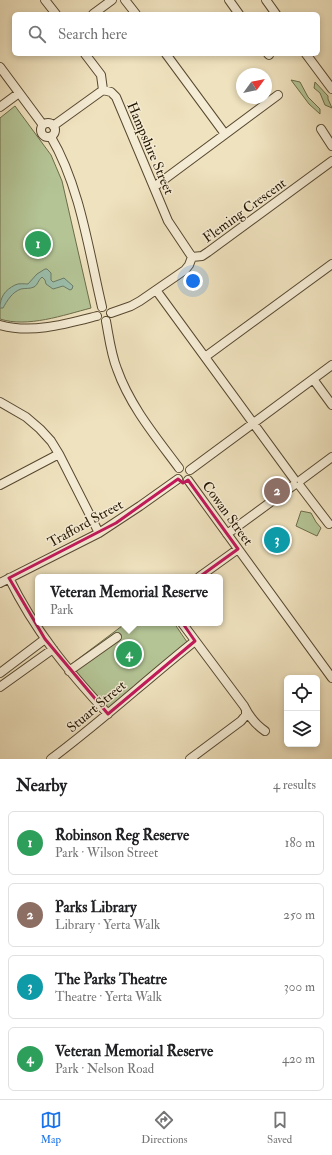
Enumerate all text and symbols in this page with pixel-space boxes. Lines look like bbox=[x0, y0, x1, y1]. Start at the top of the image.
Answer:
search box bbox=[12, 12, 320, 56]
icon: search bbox=[26, 23, 48, 45]
text: Search here bbox=[58, 25, 127, 44]
north arrow bbox=[236, 68, 272, 104]
street label: Hampshire Street bbox=[123, 99, 178, 198]
street label: Fleming Crescent bbox=[199, 174, 290, 246]
pin: 1 bbox=[25, 229, 51, 259]
your location bbox=[183, 271, 203, 291]
pin: 2 bbox=[264, 476, 290, 506]
street label: Cowan Street bbox=[199, 478, 257, 549]
street label: Trafford Street bbox=[45, 496, 126, 551]
pin: 3 bbox=[264, 525, 290, 555]
popup bbox=[35, 574, 223, 626]
text: Veteran Memorial Reserve bbox=[50, 583, 208, 602]
text: Park bbox=[50, 602, 74, 618]
pin: 4 bbox=[116, 639, 142, 669]
map controls bbox=[284, 675, 320, 747]
button: locate bbox=[284, 675, 320, 711]
street label: Stuart Street bbox=[63, 677, 130, 736]
button: layers bbox=[284, 711, 320, 747]
text: Nearby bbox=[16, 775, 67, 796]
text: 4 results bbox=[273, 777, 316, 793]
text: Robinson Reg Reserve bbox=[55, 826, 189, 845]
text: 1 bbox=[28, 835, 32, 851]
text: 180 m bbox=[285, 835, 315, 851]
text: Park · Wilson Street bbox=[55, 845, 158, 861]
text: Parks Library bbox=[55, 898, 137, 917]
text: 2 bbox=[27, 907, 33, 923]
text: 250 m bbox=[283, 907, 315, 923]
text: Library · Yerta Walk bbox=[55, 917, 160, 933]
text: The Parks Theatre bbox=[55, 970, 167, 989]
text: 3 bbox=[28, 979, 33, 995]
text: 300 m bbox=[284, 979, 315, 995]
text: Theatre · Yerta Walk bbox=[55, 989, 162, 1005]
text: Veteran Memorial Reserve bbox=[55, 1042, 213, 1061]
text: 4 bbox=[26, 1051, 34, 1067]
text: 420 m bbox=[282, 1051, 315, 1067]
text: Park · Nelson Road bbox=[55, 1061, 154, 1077]
tab: Map bbox=[40, 1109, 62, 1146]
tab: Directions bbox=[141, 1109, 188, 1146]
tab: Saved bbox=[267, 1109, 292, 1146]

